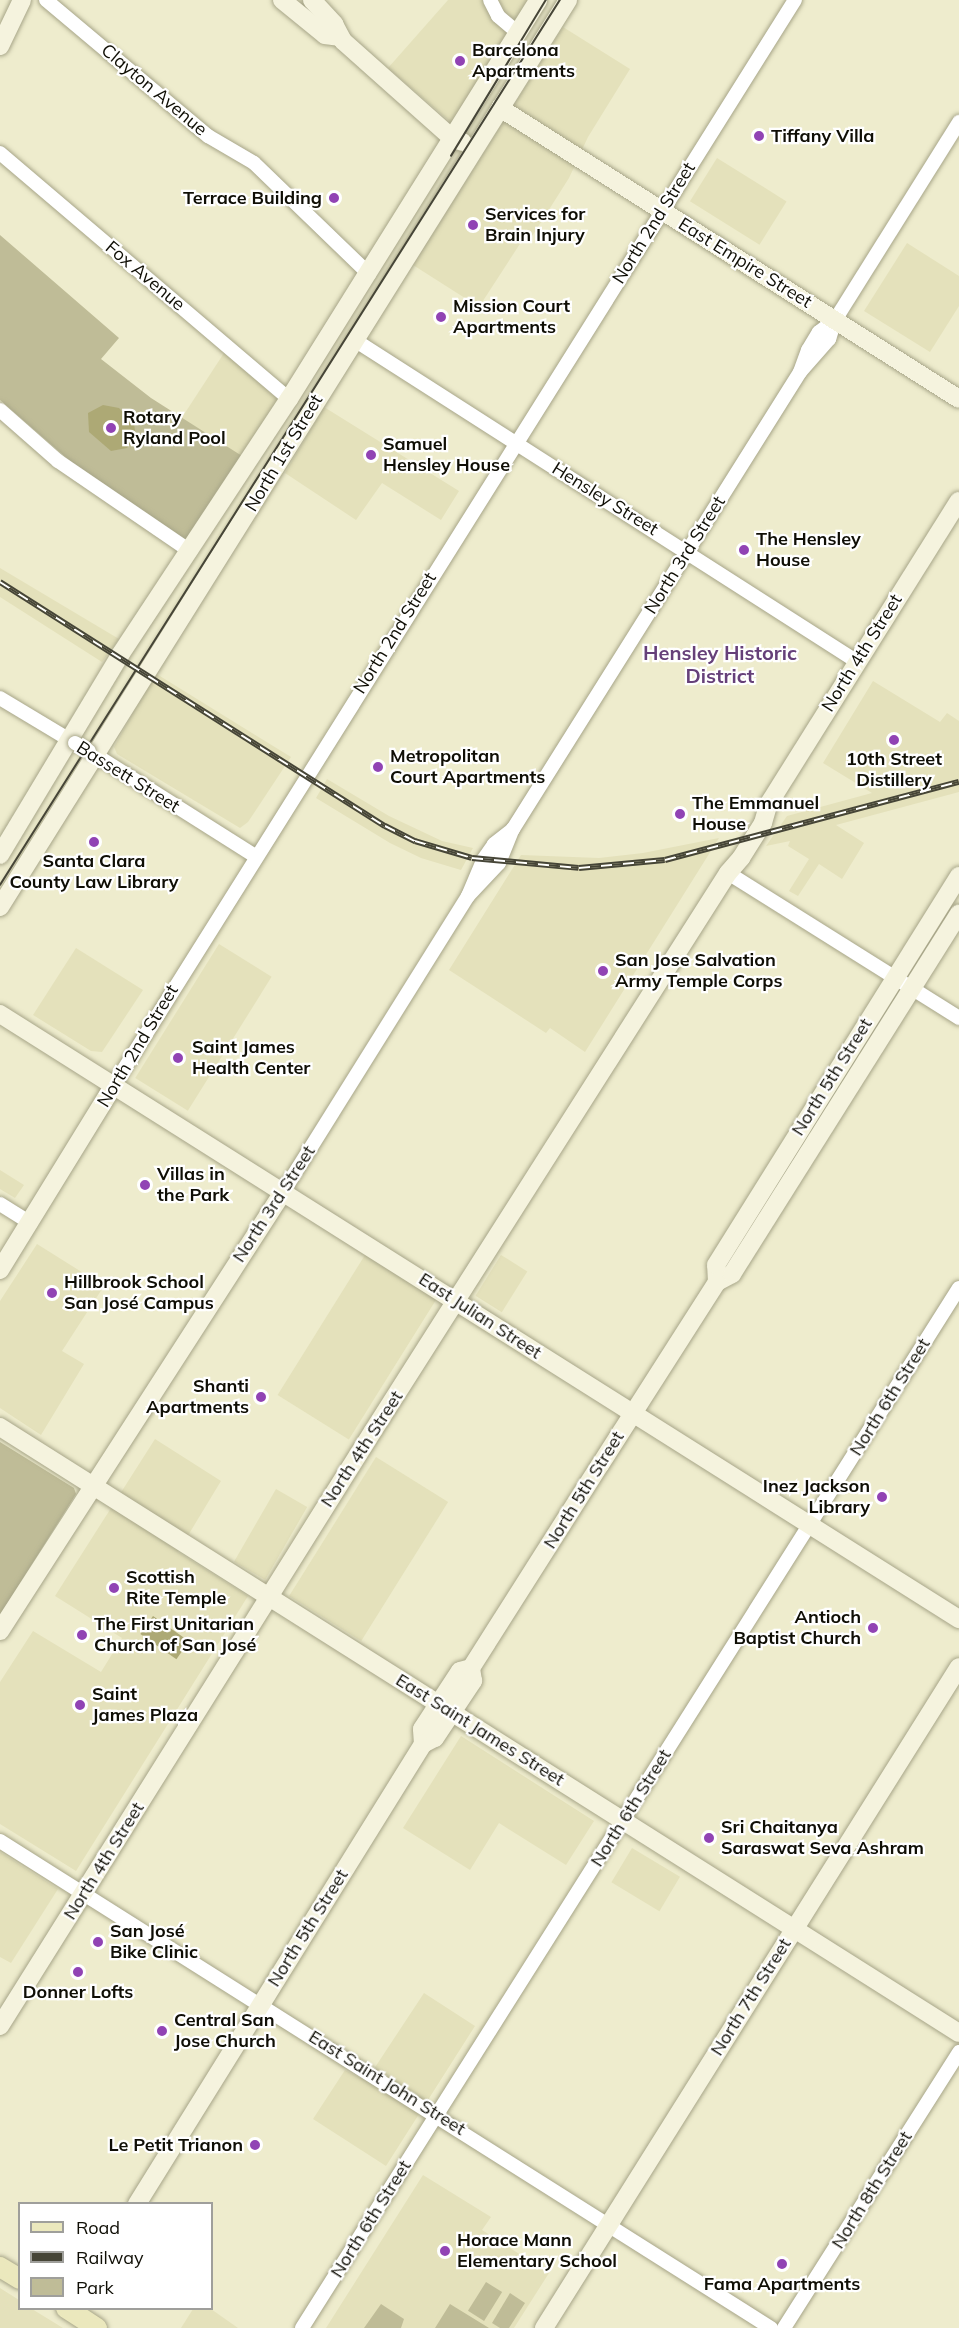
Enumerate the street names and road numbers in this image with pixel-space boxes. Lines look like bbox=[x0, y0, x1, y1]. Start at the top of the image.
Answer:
street label: Clayton Avenue bbox=[97, 39, 211, 141]
street label: North 2nd Street bbox=[608, 158, 700, 288]
street label: East Empire Street bbox=[674, 213, 816, 313]
street label: Fox Avenue bbox=[101, 237, 189, 315]
street label: North 1st Street bbox=[241, 391, 327, 515]
street label: Hensley Street bbox=[548, 458, 662, 540]
street label: North 3rd Street bbox=[640, 492, 730, 618]
street label: North 2nd Street bbox=[349, 568, 441, 698]
street label: North 4th Street bbox=[817, 590, 907, 716]
street label: Bassett Street bbox=[72, 737, 184, 817]
street label: North 2nd Street bbox=[93, 981, 183, 1111]
street label: North 5th Street bbox=[787, 1014, 877, 1140]
street label: North 3rd Street bbox=[228, 1142, 320, 1266]
street label: East Julian Street bbox=[415, 1268, 545, 1364]
street label: North 6th Street bbox=[845, 1334, 935, 1460]
street label: North 4th Street bbox=[316, 1387, 408, 1511]
street label: North 5th Street bbox=[539, 1427, 629, 1553]
street label: East Saint James Street bbox=[392, 1669, 568, 1791]
street label: North 6th Street bbox=[586, 1745, 676, 1871]
street label: North 4th Street bbox=[59, 1798, 149, 1924]
street label: North 5th Street bbox=[263, 1865, 353, 1991]
street label: North 7th Street bbox=[706, 1934, 796, 2060]
street label: East Saint John Street bbox=[305, 2026, 469, 2140]
street label: North 8th Street bbox=[827, 2127, 917, 2253]
street label: North 6th Street bbox=[326, 2156, 416, 2282]

